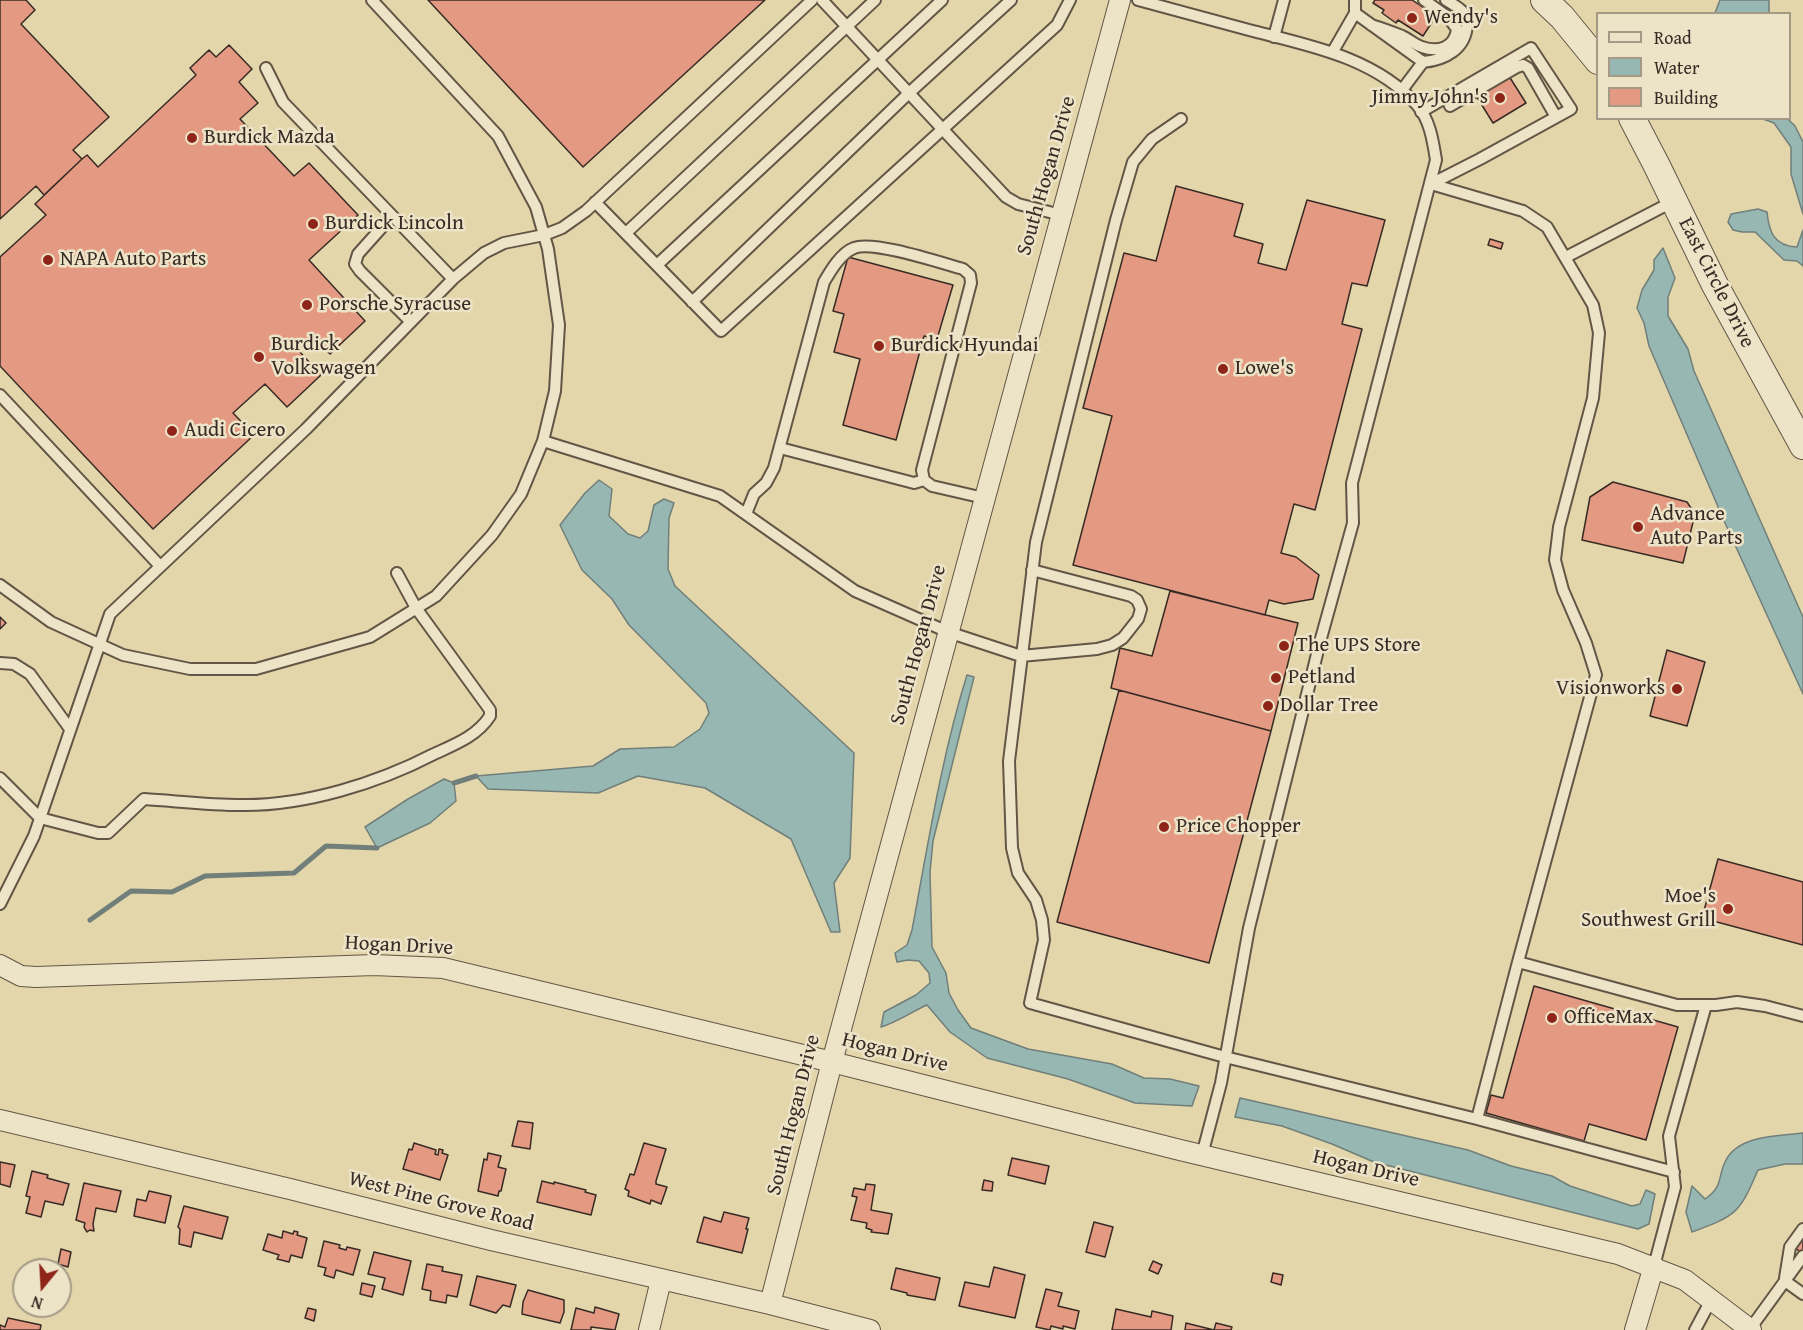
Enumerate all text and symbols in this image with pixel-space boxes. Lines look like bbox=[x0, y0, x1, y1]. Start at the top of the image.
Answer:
place label: Wendy's bbox=[1424, 5, 1498, 31]
marker: Wendy's bbox=[1405, 11, 1419, 25]
legend bbox=[1596, 12, 1791, 120]
text: Road bbox=[1654, 24, 1692, 51]
text: Water bbox=[1654, 54, 1699, 81]
text: Building bbox=[1654, 84, 1718, 111]
place label: Jimmy John's bbox=[1371, 85, 1488, 111]
marker: Jimmy John's bbox=[1493, 91, 1507, 105]
street label: South Hogan Drive bbox=[1012, 93, 1082, 259]
place label: Burdick Mazda bbox=[204, 125, 335, 151]
marker: Burdick Mazda bbox=[185, 131, 199, 145]
place label: Burdick Lincoln bbox=[325, 211, 464, 237]
street label: East Circle Drive bbox=[1672, 214, 1760, 352]
marker: Burdick Lincoln bbox=[306, 217, 320, 231]
place label: NAPA Auto Parts bbox=[60, 247, 206, 273]
marker: NAPA Auto Parts bbox=[41, 253, 55, 267]
place label: Porsche Syracuse bbox=[319, 292, 471, 318]
marker: Porsche Syracuse bbox=[300, 298, 314, 312]
place label: Burdick Volkswagen bbox=[271, 332, 376, 382]
place label: Burdick Hyundai bbox=[891, 333, 1039, 359]
marker: Burdick Hyundai bbox=[872, 339, 886, 353]
marker: Burdick Volkswagen bbox=[252, 350, 266, 364]
place label: Lowe's bbox=[1235, 356, 1294, 382]
marker: Lowe's bbox=[1216, 362, 1230, 376]
place label: Audi Cicero bbox=[184, 418, 285, 444]
marker: Audi Cicero bbox=[165, 424, 179, 438]
place label: Advance Auto Parts bbox=[1650, 502, 1742, 552]
marker: Advance Auto Parts bbox=[1631, 520, 1645, 534]
street label: South Hogan Drive bbox=[886, 562, 952, 728]
place label: The UPS Store bbox=[1296, 633, 1421, 659]
marker: The UPS Store bbox=[1277, 639, 1291, 653]
place label: Petland bbox=[1288, 665, 1355, 691]
marker: Petland bbox=[1269, 671, 1283, 685]
place label: Visionworks bbox=[1556, 676, 1665, 702]
marker: Visionworks bbox=[1670, 682, 1684, 696]
place label: Dollar Tree bbox=[1280, 693, 1378, 719]
marker: Dollar Tree bbox=[1261, 699, 1275, 713]
place label: Price Chopper bbox=[1176, 814, 1301, 840]
marker: Price Chopper bbox=[1157, 820, 1171, 834]
place label: Moe's Southwest Grill bbox=[1581, 884, 1716, 934]
marker: Moe's Southwest Grill bbox=[1721, 902, 1735, 916]
street label: Hogan Drive bbox=[344, 931, 454, 961]
place label: OfficeMax bbox=[1564, 1005, 1653, 1031]
marker: OfficeMax bbox=[1545, 1011, 1559, 1025]
street label: Hogan Drive bbox=[839, 1028, 951, 1078]
street label: South Hogan Drive bbox=[762, 1032, 826, 1198]
street label: Hogan Drive bbox=[1310, 1145, 1422, 1193]
street label: West Pine Grove Road bbox=[346, 1167, 536, 1237]
north arrow bbox=[12, 1258, 72, 1318]
text: N bbox=[28, 1290, 46, 1316]

